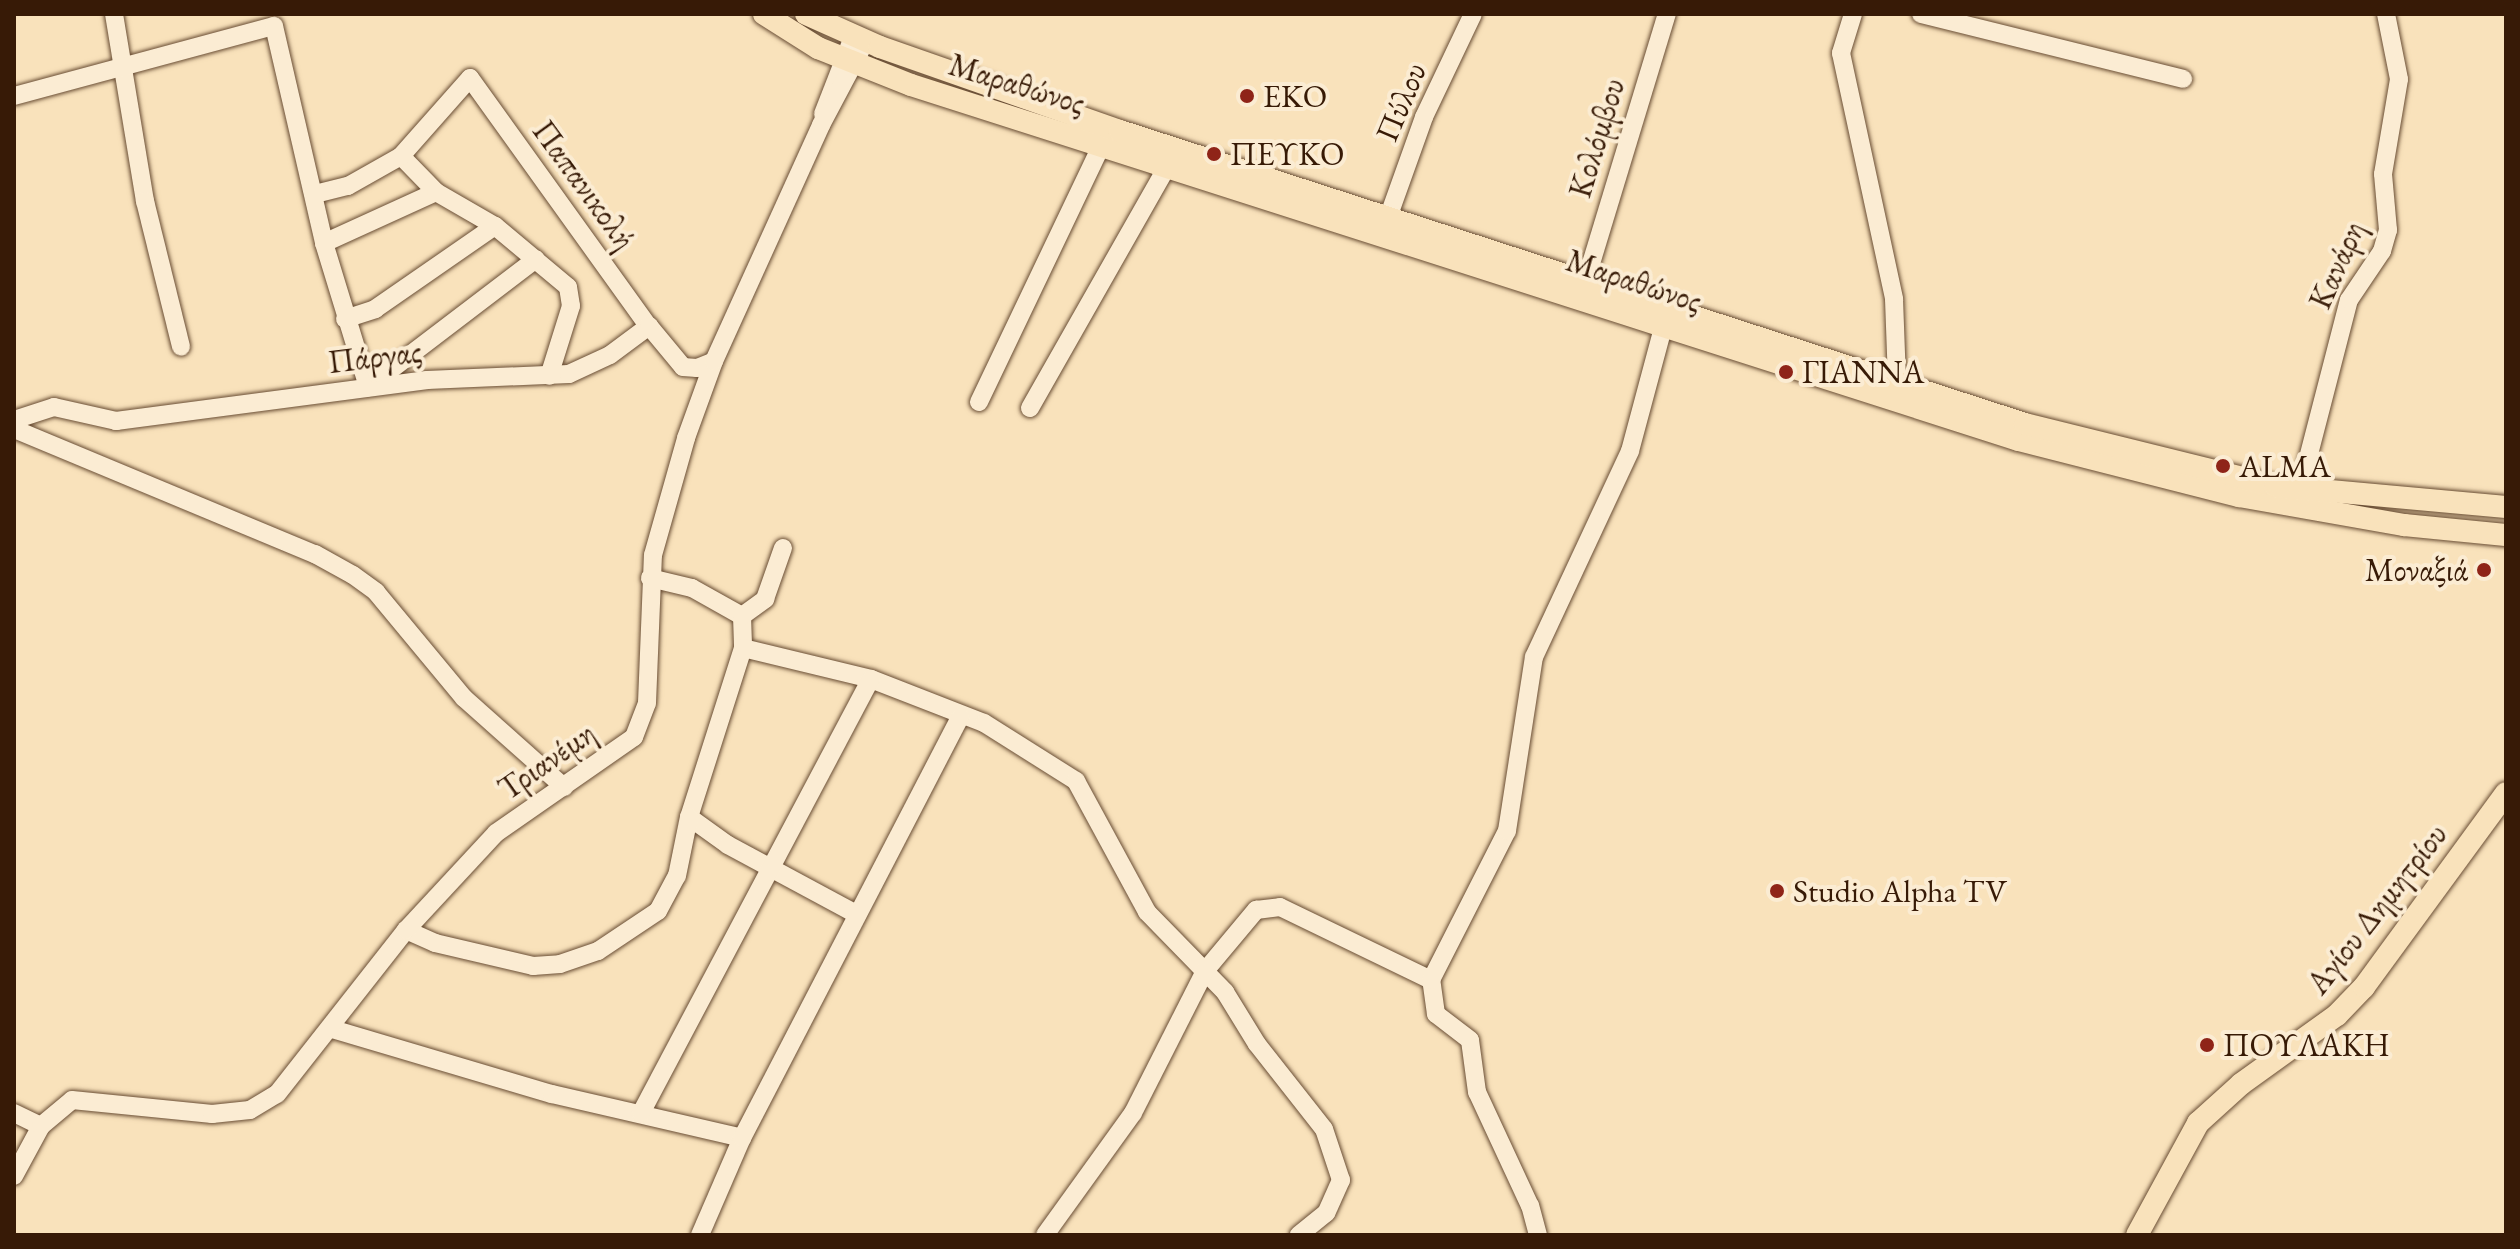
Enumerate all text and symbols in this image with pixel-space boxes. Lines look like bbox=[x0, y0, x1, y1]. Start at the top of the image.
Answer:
street label: Μαραθώνος bbox=[944, 45, 1090, 123]
street label: Πύλου bbox=[1367, 57, 1435, 147]
street label: Κολόμβου bbox=[1561, 74, 1633, 202]
place label: EKO bbox=[1263, 77, 1327, 115]
marker: EKO bbox=[1238, 87, 1256, 105]
street label: Παπανικολή bbox=[524, 113, 644, 257]
place label: ΠΕΥΚΟ bbox=[1230, 135, 1344, 173]
marker: ΠΕΥΚΟ bbox=[1205, 145, 1223, 163]
street label: Κανάρη bbox=[2301, 215, 2373, 315]
street label: Μαραθώνος bbox=[1562, 241, 1706, 321]
street label: Πάργας bbox=[326, 332, 424, 382]
place label: ΓΙΑΝΝΑ bbox=[1802, 353, 1924, 391]
marker: ΓΙΑΝΝΑ bbox=[1777, 363, 1795, 381]
place label: ALMA bbox=[2239, 447, 2331, 485]
marker: ALMA bbox=[2214, 457, 2232, 475]
place label: Μοναξιά bbox=[2365, 551, 2468, 589]
marker: Μοναξιά bbox=[2475, 561, 2493, 579]
street label: Τριανέμη bbox=[491, 714, 603, 808]
street label: Αγίου Δημητρίου bbox=[2298, 816, 2456, 1002]
place label: Studio Alpha TV bbox=[1793, 872, 2007, 910]
marker: Studio Alpha TV bbox=[1768, 882, 1786, 900]
place label: ΠΟΥΛΑΚΗ bbox=[2223, 1026, 2390, 1064]
marker: ΠΟΥΛΑΚΗ bbox=[2198, 1036, 2216, 1054]

